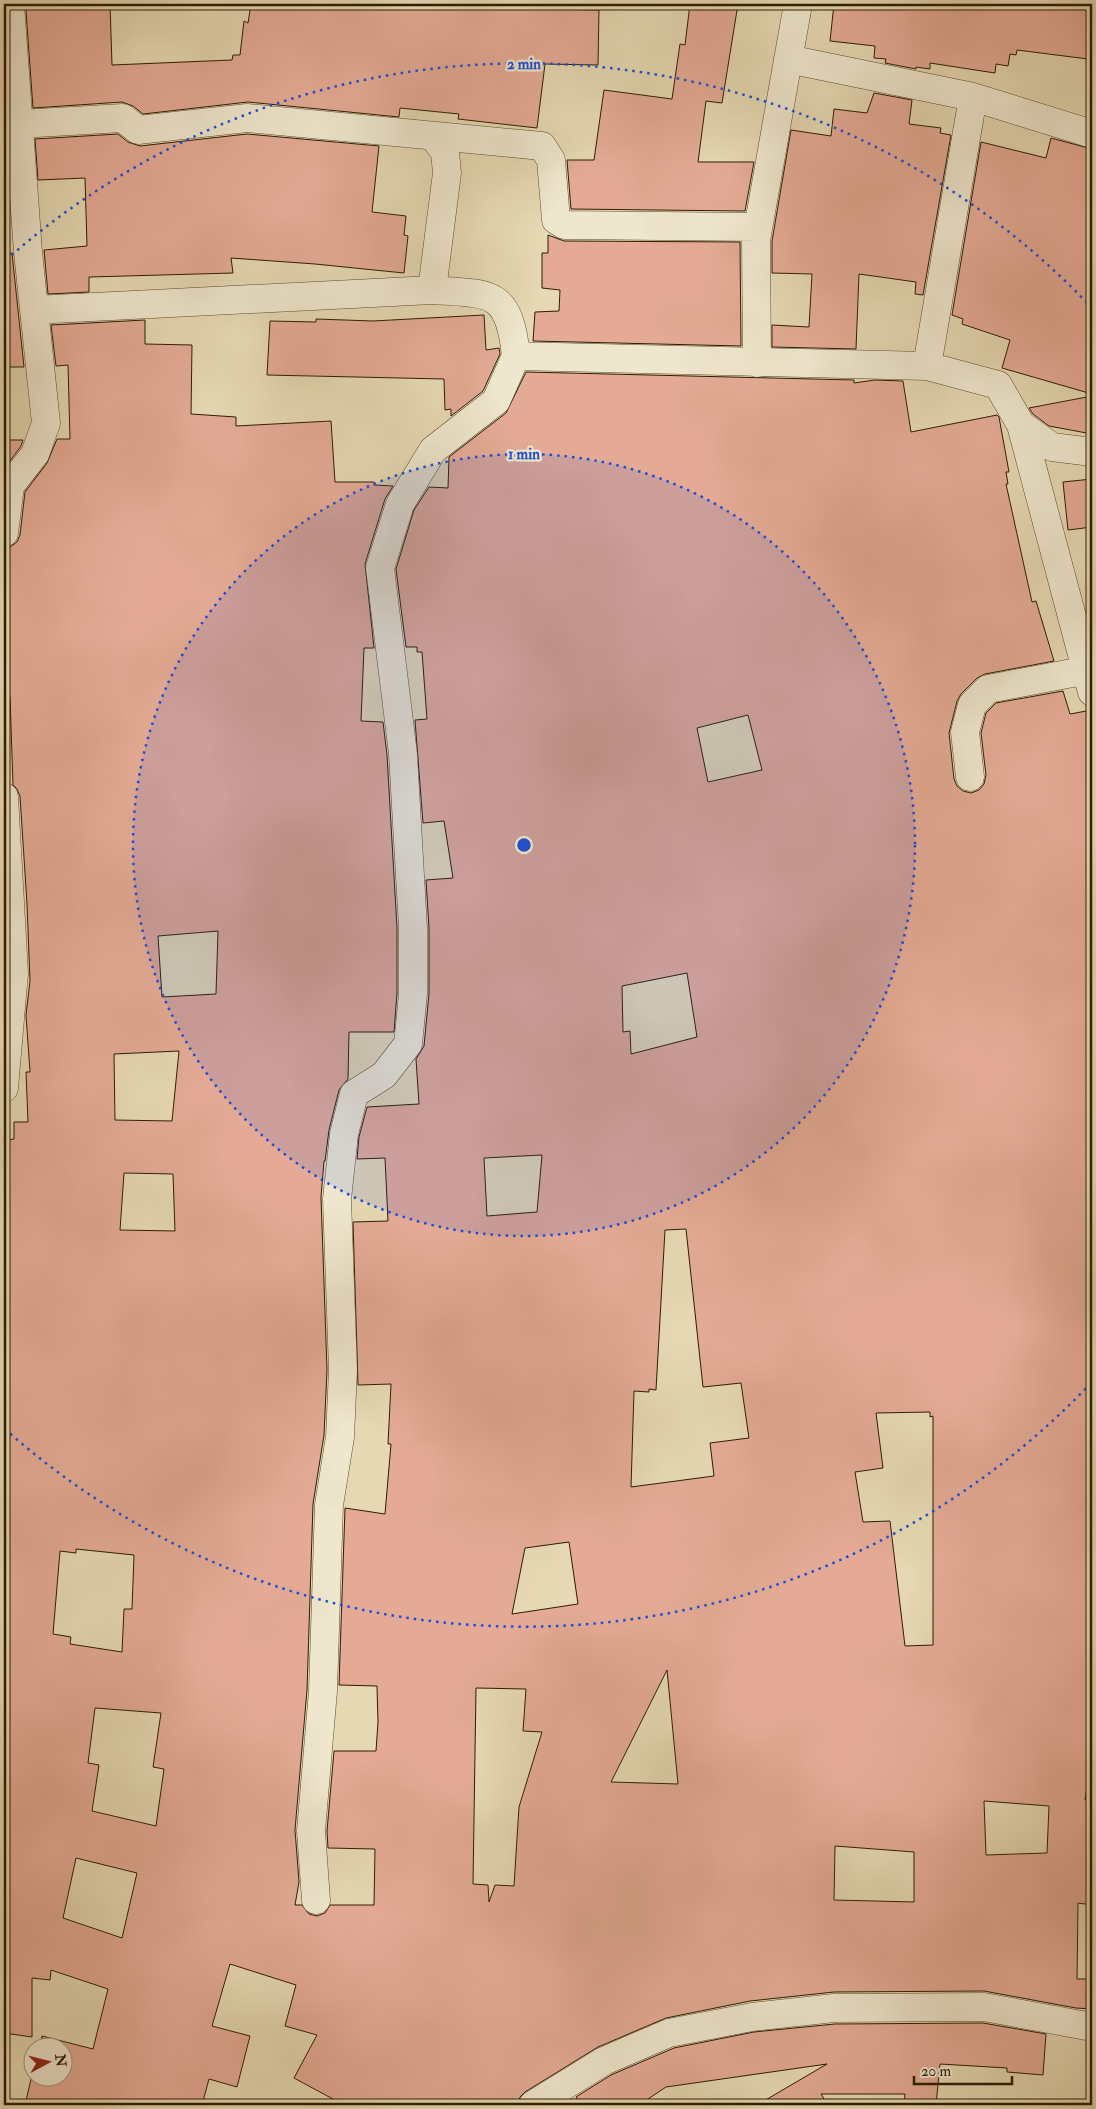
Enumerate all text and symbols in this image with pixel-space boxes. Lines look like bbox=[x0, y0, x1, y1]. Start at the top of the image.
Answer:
text: 2 min bbox=[507, 55, 541, 74]
text: 1 min bbox=[508, 445, 540, 464]
centre of rings bbox=[515, 836, 533, 854]
north arrow bbox=[22, 2036, 72, 2086]
text: N bbox=[51, 2052, 70, 2068]
scale bar bbox=[914, 2054, 1011, 2086]
text: 20 m bbox=[921, 2062, 951, 2081]

